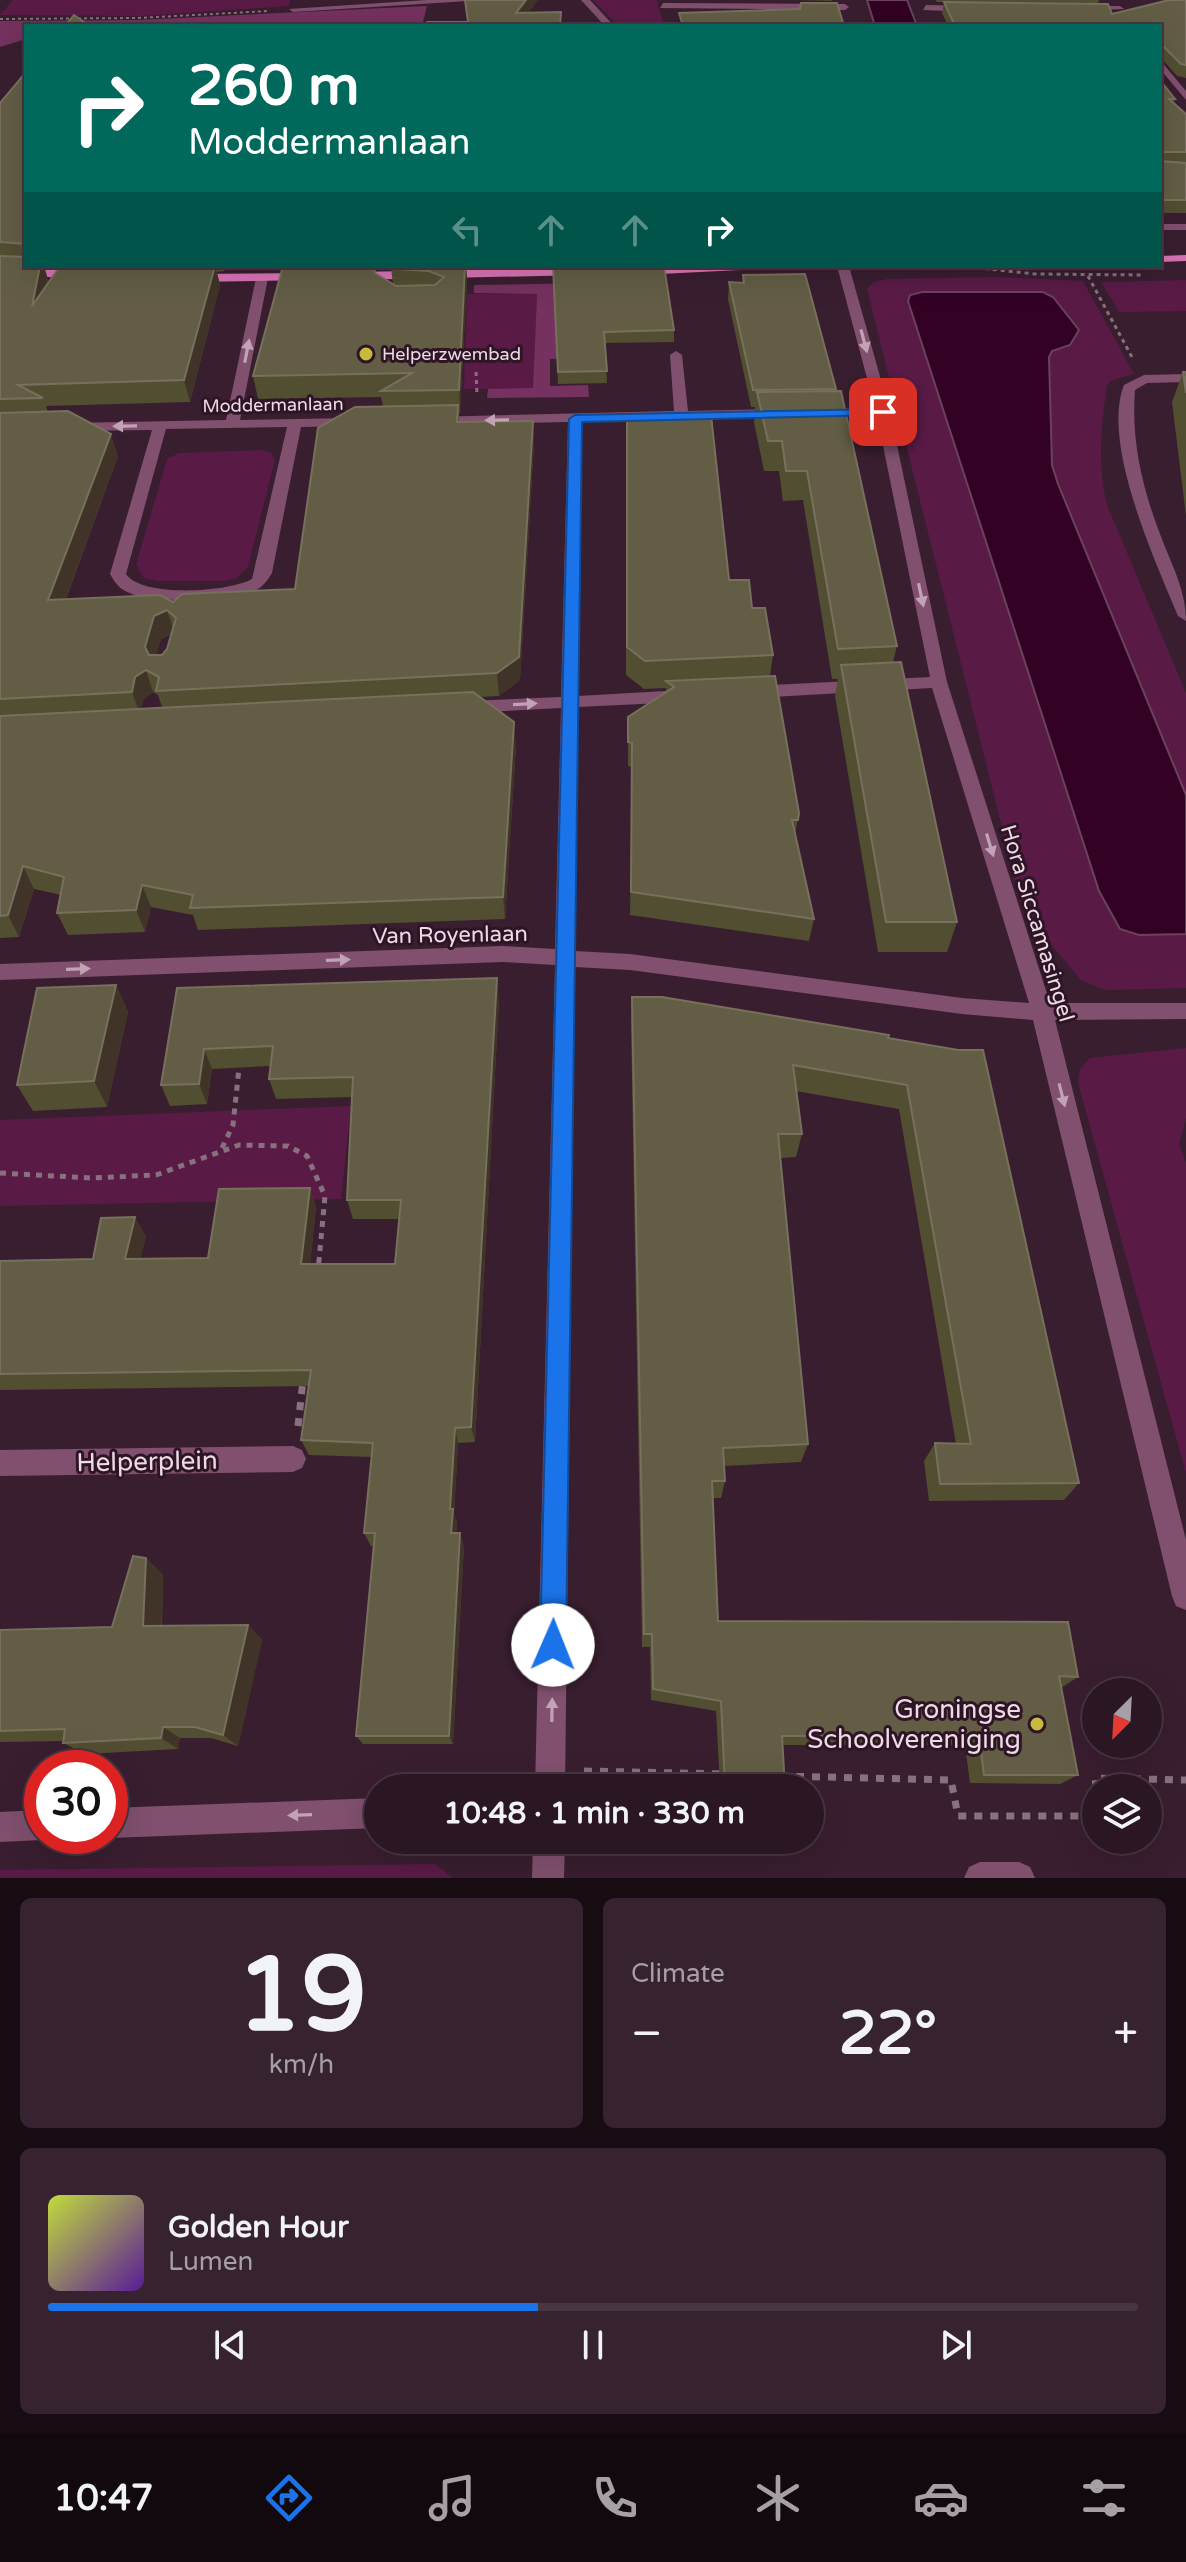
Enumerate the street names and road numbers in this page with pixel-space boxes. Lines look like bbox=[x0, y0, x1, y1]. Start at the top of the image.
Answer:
street label: Moddermanlaan bbox=[202, 393, 344, 417]
street label: Hora Siccamasingel bbox=[995, 822, 1079, 1025]
street label: Van Royenlaan bbox=[372, 921, 528, 949]
street label: Helperplein bbox=[76, 1445, 218, 1478]

